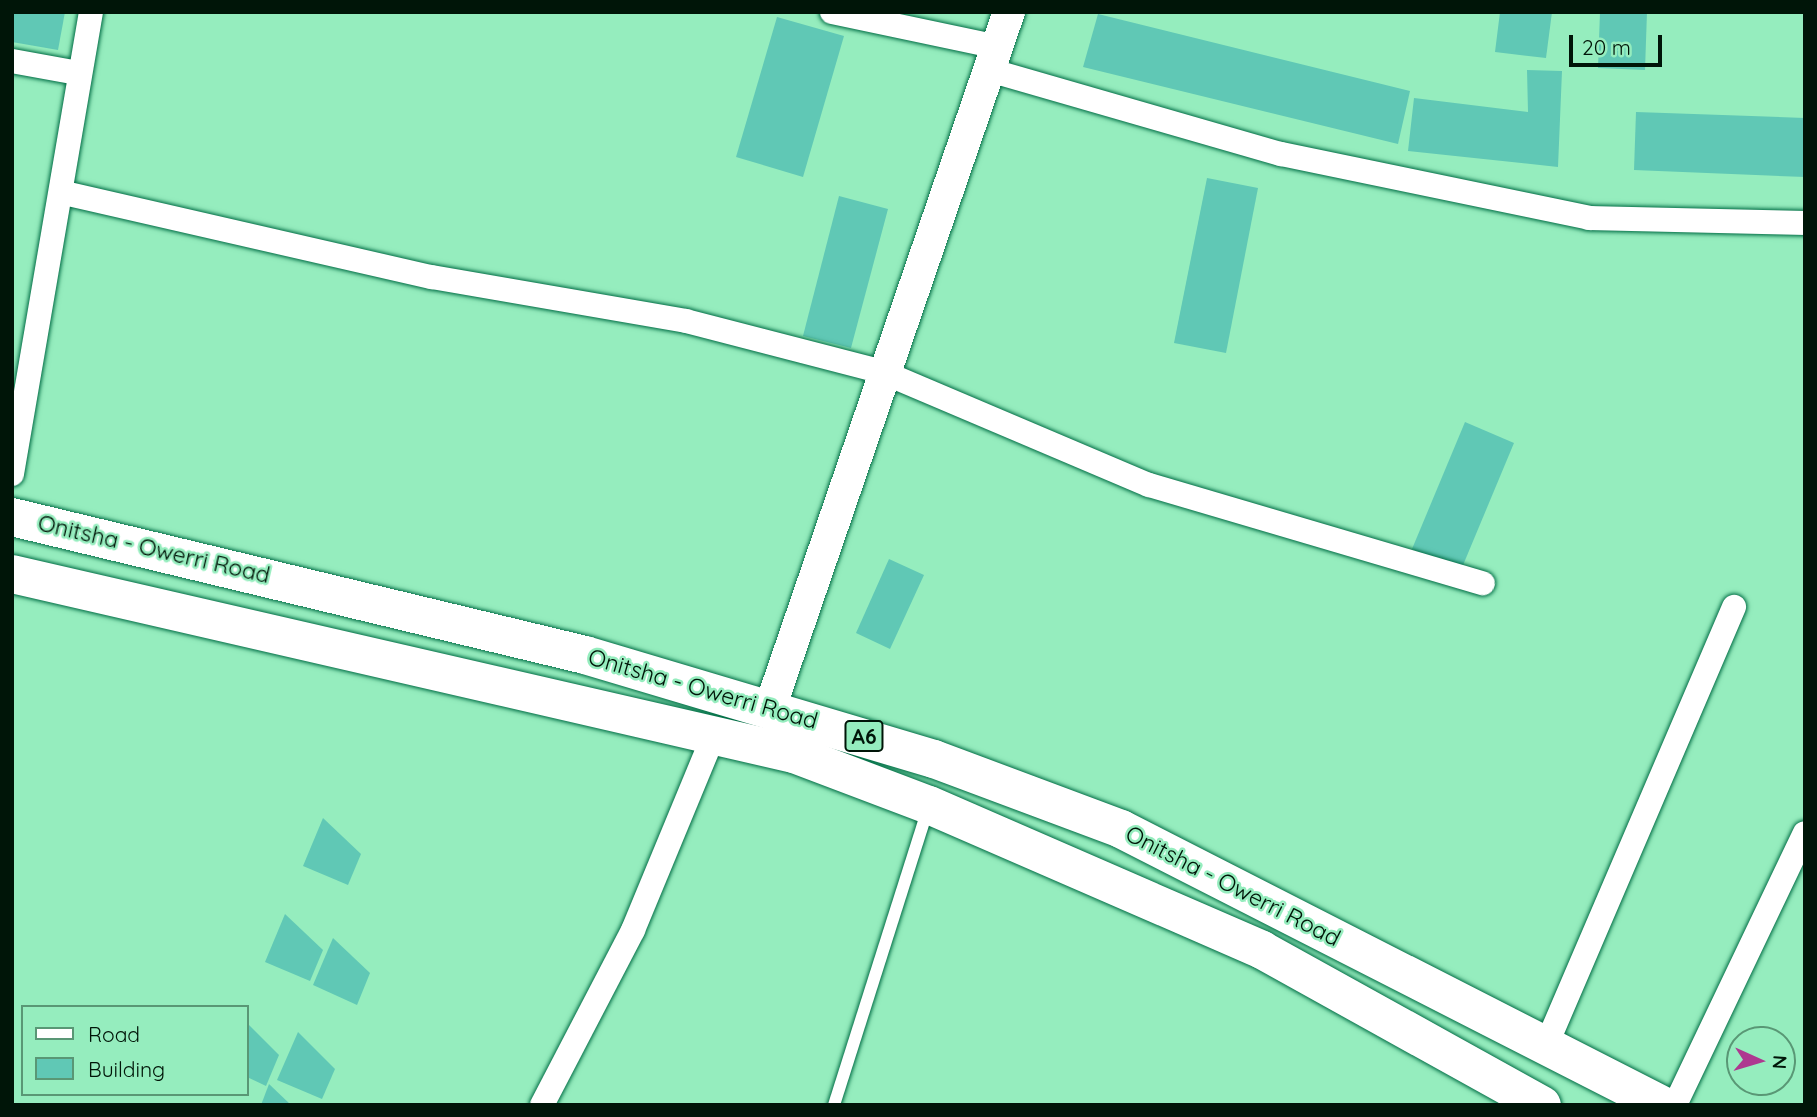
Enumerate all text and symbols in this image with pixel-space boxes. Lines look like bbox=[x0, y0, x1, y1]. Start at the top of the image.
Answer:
scale bar bbox=[1572, 21, 1665, 65]
text: 20 m bbox=[1582, 34, 1631, 60]
street label: Onitsha - Owerri Road bbox=[35, 509, 273, 589]
street label: Onitsha - Owerri Road bbox=[585, 643, 821, 735]
road number: A6 bbox=[843, 718, 885, 754]
street label: Onitsha - Owerri Road bbox=[1121, 820, 1345, 952]
legend bbox=[21, 1005, 248, 1096]
text: Road bbox=[88, 1021, 140, 1047]
north arrow bbox=[1726, 1026, 1796, 1096]
text: N bbox=[1767, 1055, 1792, 1070]
text: Building bbox=[88, 1056, 165, 1082]

